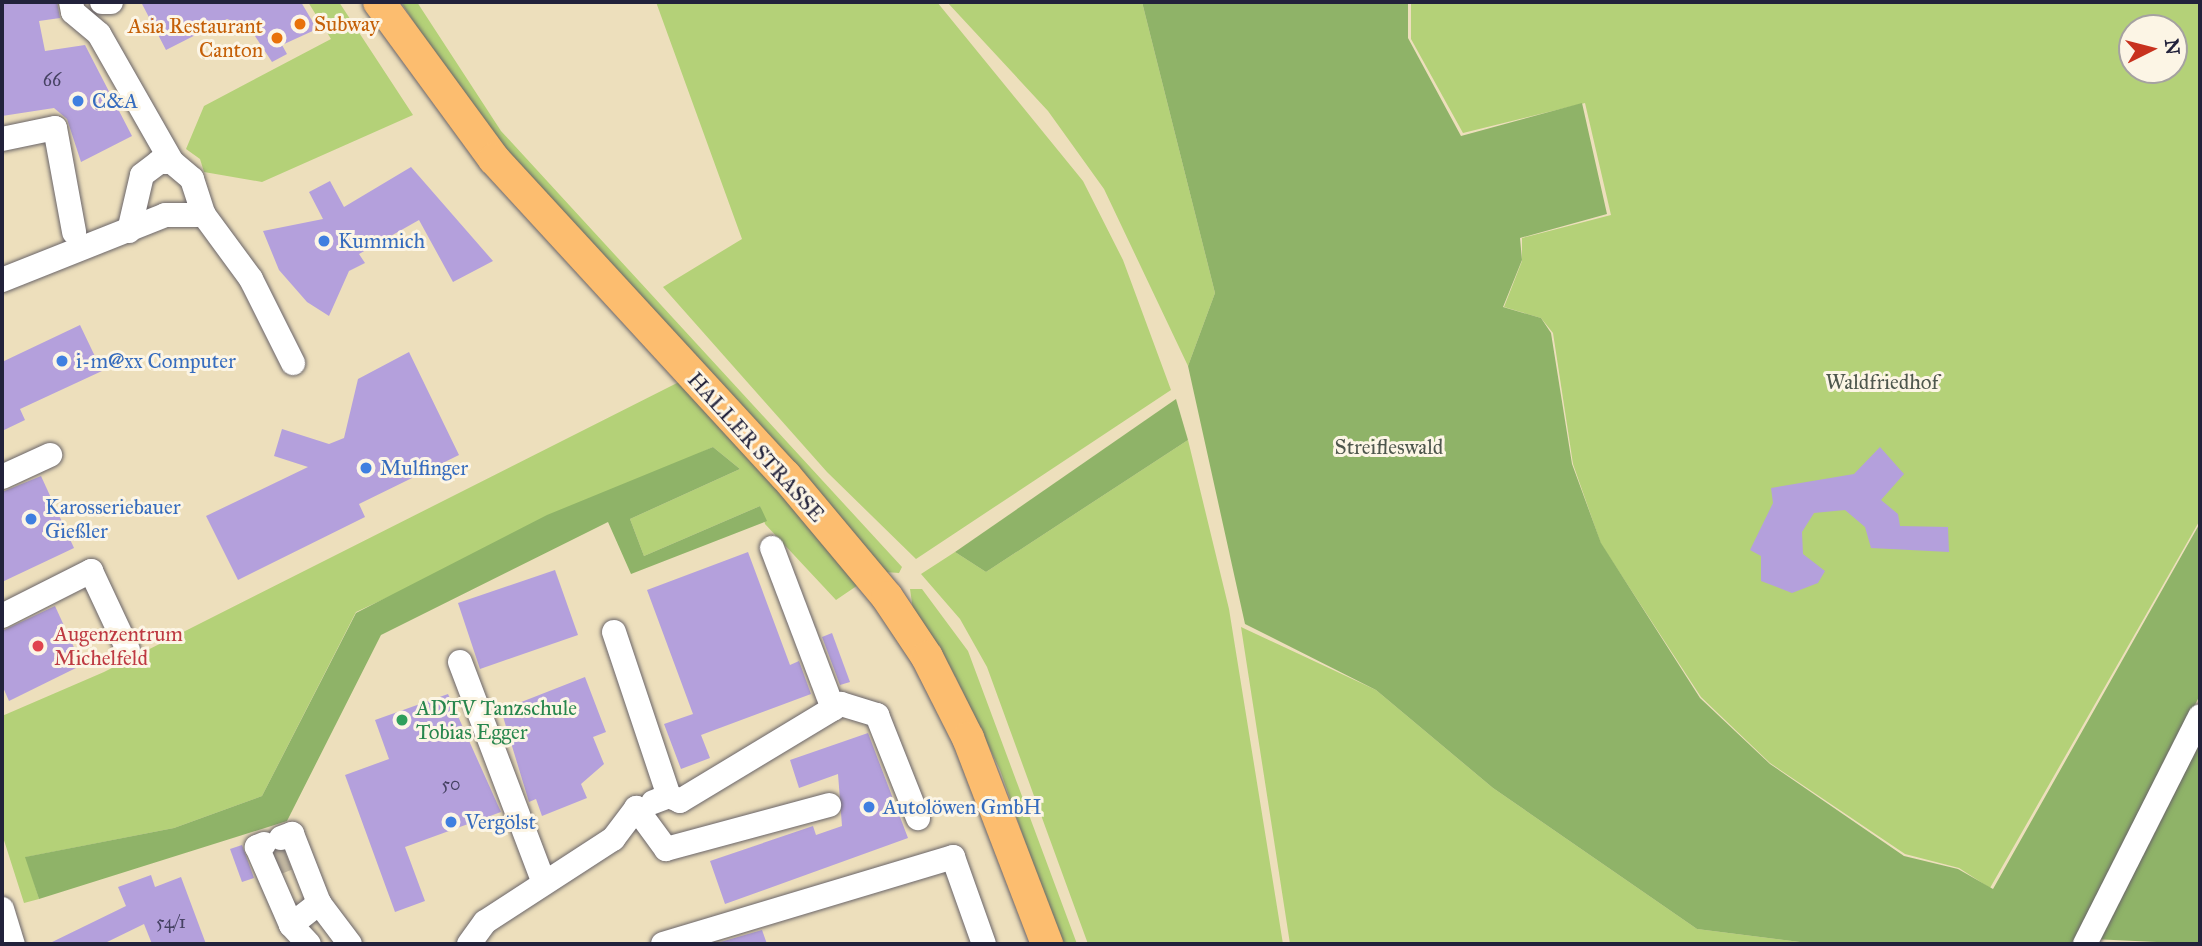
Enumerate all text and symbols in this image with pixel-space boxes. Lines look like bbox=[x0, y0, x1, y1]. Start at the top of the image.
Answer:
place label: Subway bbox=[314, 11, 379, 37]
place label: Asia Restaurant Canton bbox=[128, 13, 263, 63]
north arrow bbox=[2118, 14, 2188, 84]
marker: Subway bbox=[292, 16, 308, 32]
marker: Asia Restaurant Canton bbox=[269, 30, 285, 46]
text: N bbox=[2160, 38, 2185, 56]
house number: 66 bbox=[43, 69, 61, 91]
place label: C&A bbox=[92, 88, 138, 114]
marker: C&A bbox=[70, 93, 86, 109]
place label: Kummich bbox=[338, 228, 425, 254]
marker: Kummich bbox=[316, 233, 332, 249]
place label: i-m@xx Computer bbox=[76, 348, 236, 374]
marker: i-m@xx Computer bbox=[54, 353, 70, 369]
street label: HALLER STRASSE bbox=[682, 367, 830, 527]
park label: Waldfriedhof bbox=[1825, 369, 1939, 395]
park label: Streifleswald bbox=[1335, 434, 1443, 460]
place label: Mulfinger bbox=[380, 455, 468, 481]
marker: Mulfinger bbox=[358, 460, 374, 476]
place label: Karosseriebauer Gießler bbox=[45, 494, 181, 544]
marker: Karosseriebauer Gießler bbox=[23, 511, 39, 527]
place label: Augenzentrum Michelfeld bbox=[54, 621, 183, 671]
marker: Augenzentrum Michelfeld bbox=[28, 636, 48, 656]
place label: ADTV Tanzschule Tobias Egger bbox=[416, 695, 577, 745]
marker: ADTV Tanzschule Tobias Egger bbox=[394, 712, 410, 728]
house number: 50 bbox=[442, 773, 460, 795]
place label: Autolöwen GmbH bbox=[883, 794, 1042, 820]
marker: Autolöwen GmbH bbox=[861, 799, 877, 815]
place label: Vergölst bbox=[465, 809, 536, 835]
marker: Vergölst bbox=[443, 814, 459, 830]
house number: 54/1 bbox=[156, 911, 186, 933]

